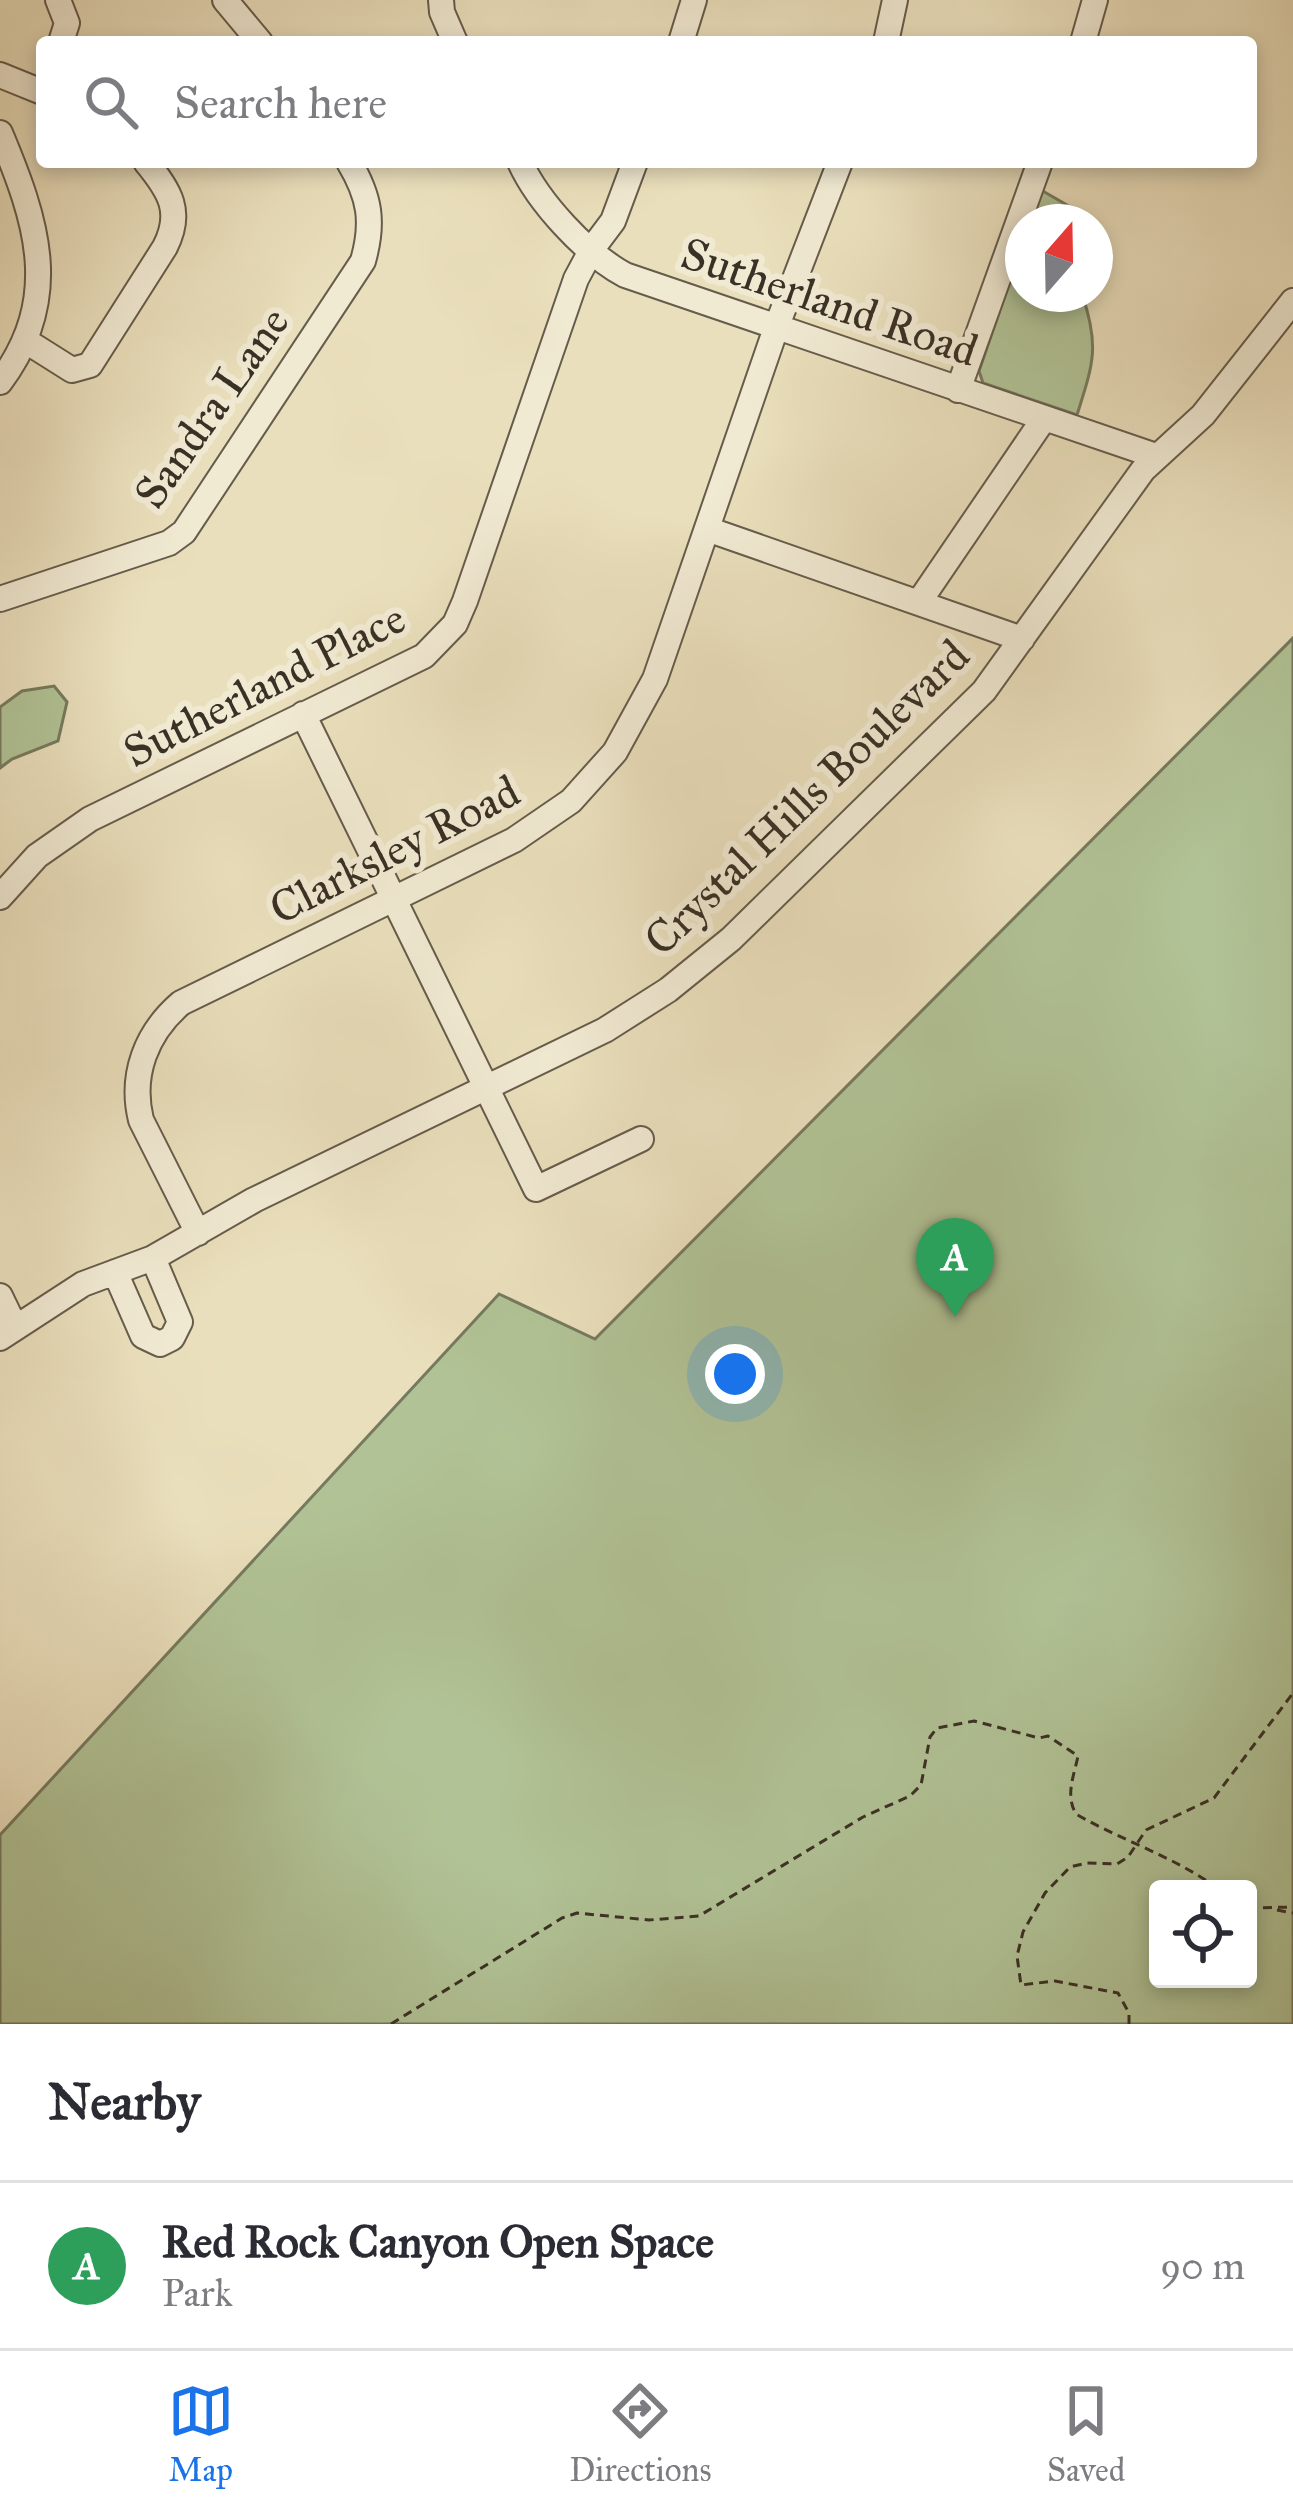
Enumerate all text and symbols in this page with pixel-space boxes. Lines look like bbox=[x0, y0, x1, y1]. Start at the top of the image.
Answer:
search box bbox=[36, 36, 1257, 168]
icon: search bbox=[78, 69, 144, 135]
text: Search here bbox=[174, 75, 387, 130]
north arrow bbox=[1005, 204, 1113, 312]
street label: Sutherland Road bbox=[674, 225, 986, 378]
street label: Sandra Lane bbox=[122, 296, 301, 518]
street label: Sutherland Place bbox=[114, 590, 414, 779]
street label: Crystal Hills Boulevard bbox=[632, 628, 981, 967]
street label: Clarksley Road bbox=[260, 763, 529, 936]
pin: A bbox=[916, 1218, 994, 1317]
your location bbox=[705, 1344, 765, 1404]
map controls bbox=[1149, 1880, 1257, 1988]
button: locate bbox=[1149, 1880, 1257, 1988]
text: Nearby bbox=[48, 2071, 200, 2133]
text: Red Rock Canyon Open Space bbox=[162, 2214, 714, 2269]
text: A bbox=[74, 2242, 100, 2290]
text: 90 m bbox=[1160, 2242, 1245, 2290]
text: Park bbox=[162, 2269, 233, 2317]
tab: Map bbox=[168, 2378, 234, 2490]
tab: Directions bbox=[569, 2378, 711, 2490]
tab: Saved bbox=[1047, 2378, 1125, 2490]

